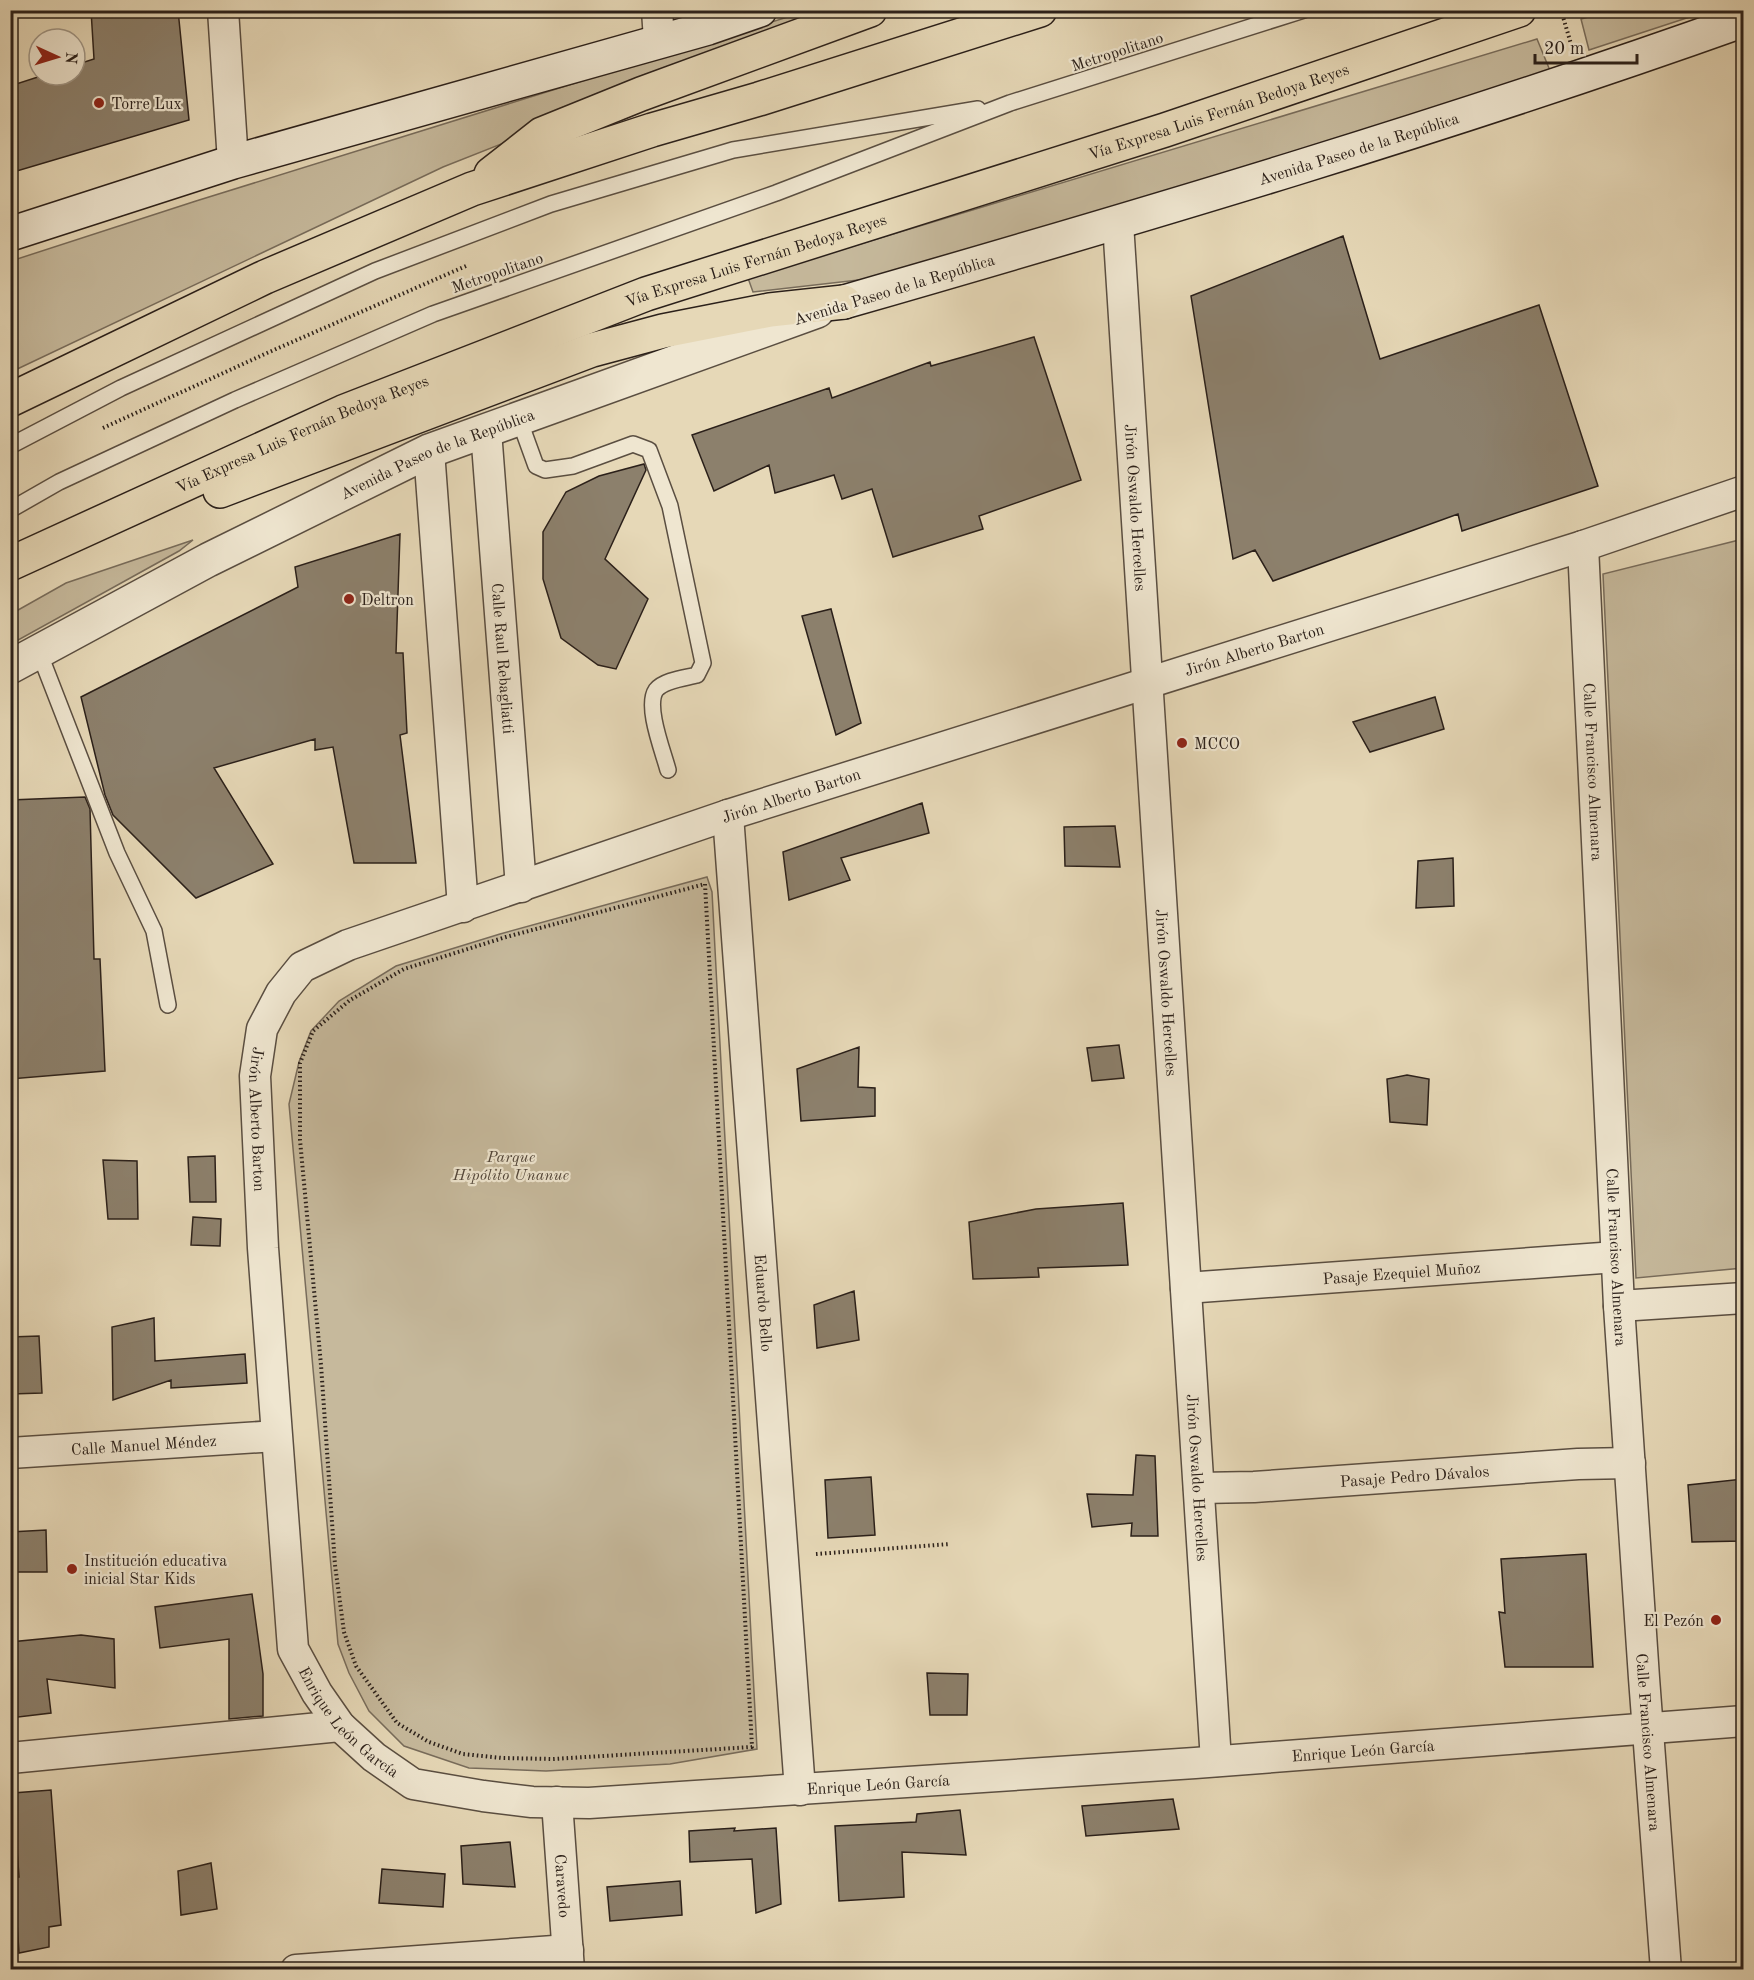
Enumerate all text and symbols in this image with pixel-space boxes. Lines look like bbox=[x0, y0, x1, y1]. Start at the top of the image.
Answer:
north arrow bbox=[27, 27, 87, 87]
scale bar bbox=[1535, 27, 1637, 65]
street label: Metropolitano bbox=[1070, 30, 1166, 75]
text: 20 m bbox=[1544, 40, 1584, 58]
text: N bbox=[62, 51, 78, 65]
street label: Vía Expresa Luis Fernán Bedoya Reyes bbox=[1087, 62, 1351, 164]
marker: Torre Lux bbox=[92, 96, 106, 110]
place label: Torre Lux bbox=[111, 97, 182, 113]
street label: Avenida Paseo de la República bbox=[1257, 111, 1461, 189]
street label: Vía Expresa Luis Fernán Bedoya Reyes bbox=[623, 212, 889, 311]
street label: Metropolitano bbox=[450, 251, 546, 297]
street label: Avenida Paseo de la República bbox=[792, 253, 997, 329]
street label: Vía Expresa Luis Fernán Bedoya Reyes bbox=[174, 373, 431, 497]
street label: Avenida Paseo de la República bbox=[338, 408, 537, 503]
street label: Jirón Oswaldo Hercelles bbox=[1121, 423, 1147, 592]
street label: Calle Raul Rebagliatti bbox=[488, 582, 515, 735]
marker: Deltron bbox=[342, 592, 356, 606]
place label: Deltron bbox=[361, 593, 414, 609]
street label: Jirón Alberto Barton bbox=[1183, 622, 1327, 680]
street label: Calle Francisco Almenara bbox=[1579, 682, 1604, 861]
marker: MCCO bbox=[1175, 736, 1189, 750]
place label: MCCO bbox=[1194, 737, 1240, 753]
street label: Jirón Alberto Barton bbox=[720, 767, 863, 827]
street label: Jirón Oswaldo Hercelles bbox=[1152, 908, 1178, 1077]
street label: Jirón Alberto Barton bbox=[245, 1046, 266, 1193]
park label: Parque Hipólito Unanue bbox=[452, 1150, 570, 1184]
street label: Calle Francisco Almenara bbox=[1602, 1168, 1628, 1347]
street label: Eduardo Bello bbox=[750, 1253, 774, 1352]
street label: Pasaje Ezequiel Muñoz bbox=[1322, 1261, 1481, 1288]
street label: Jirón Oswaldo Hercelles bbox=[1183, 1393, 1209, 1562]
street label: Calle Manuel Méndez bbox=[70, 1434, 217, 1459]
street label: Pasaje Pedro Dávalos bbox=[1339, 1464, 1490, 1491]
place label: Institución educativa inicial Star Kids bbox=[84, 1554, 227, 1588]
marker: Institución educativa inicial Star Kids bbox=[65, 1562, 79, 1576]
marker: El Pezón bbox=[1709, 1613, 1723, 1627]
place label: El Pezón bbox=[1643, 1614, 1704, 1630]
street label: Calle Francisco Almenara bbox=[1632, 1653, 1662, 1832]
street label: Enrique León García bbox=[294, 1665, 401, 1781]
street label: Enrique León García bbox=[1291, 1739, 1435, 1766]
street label: Enrique León García bbox=[806, 1773, 950, 1799]
street label: Caravedo bbox=[551, 1853, 571, 1918]

